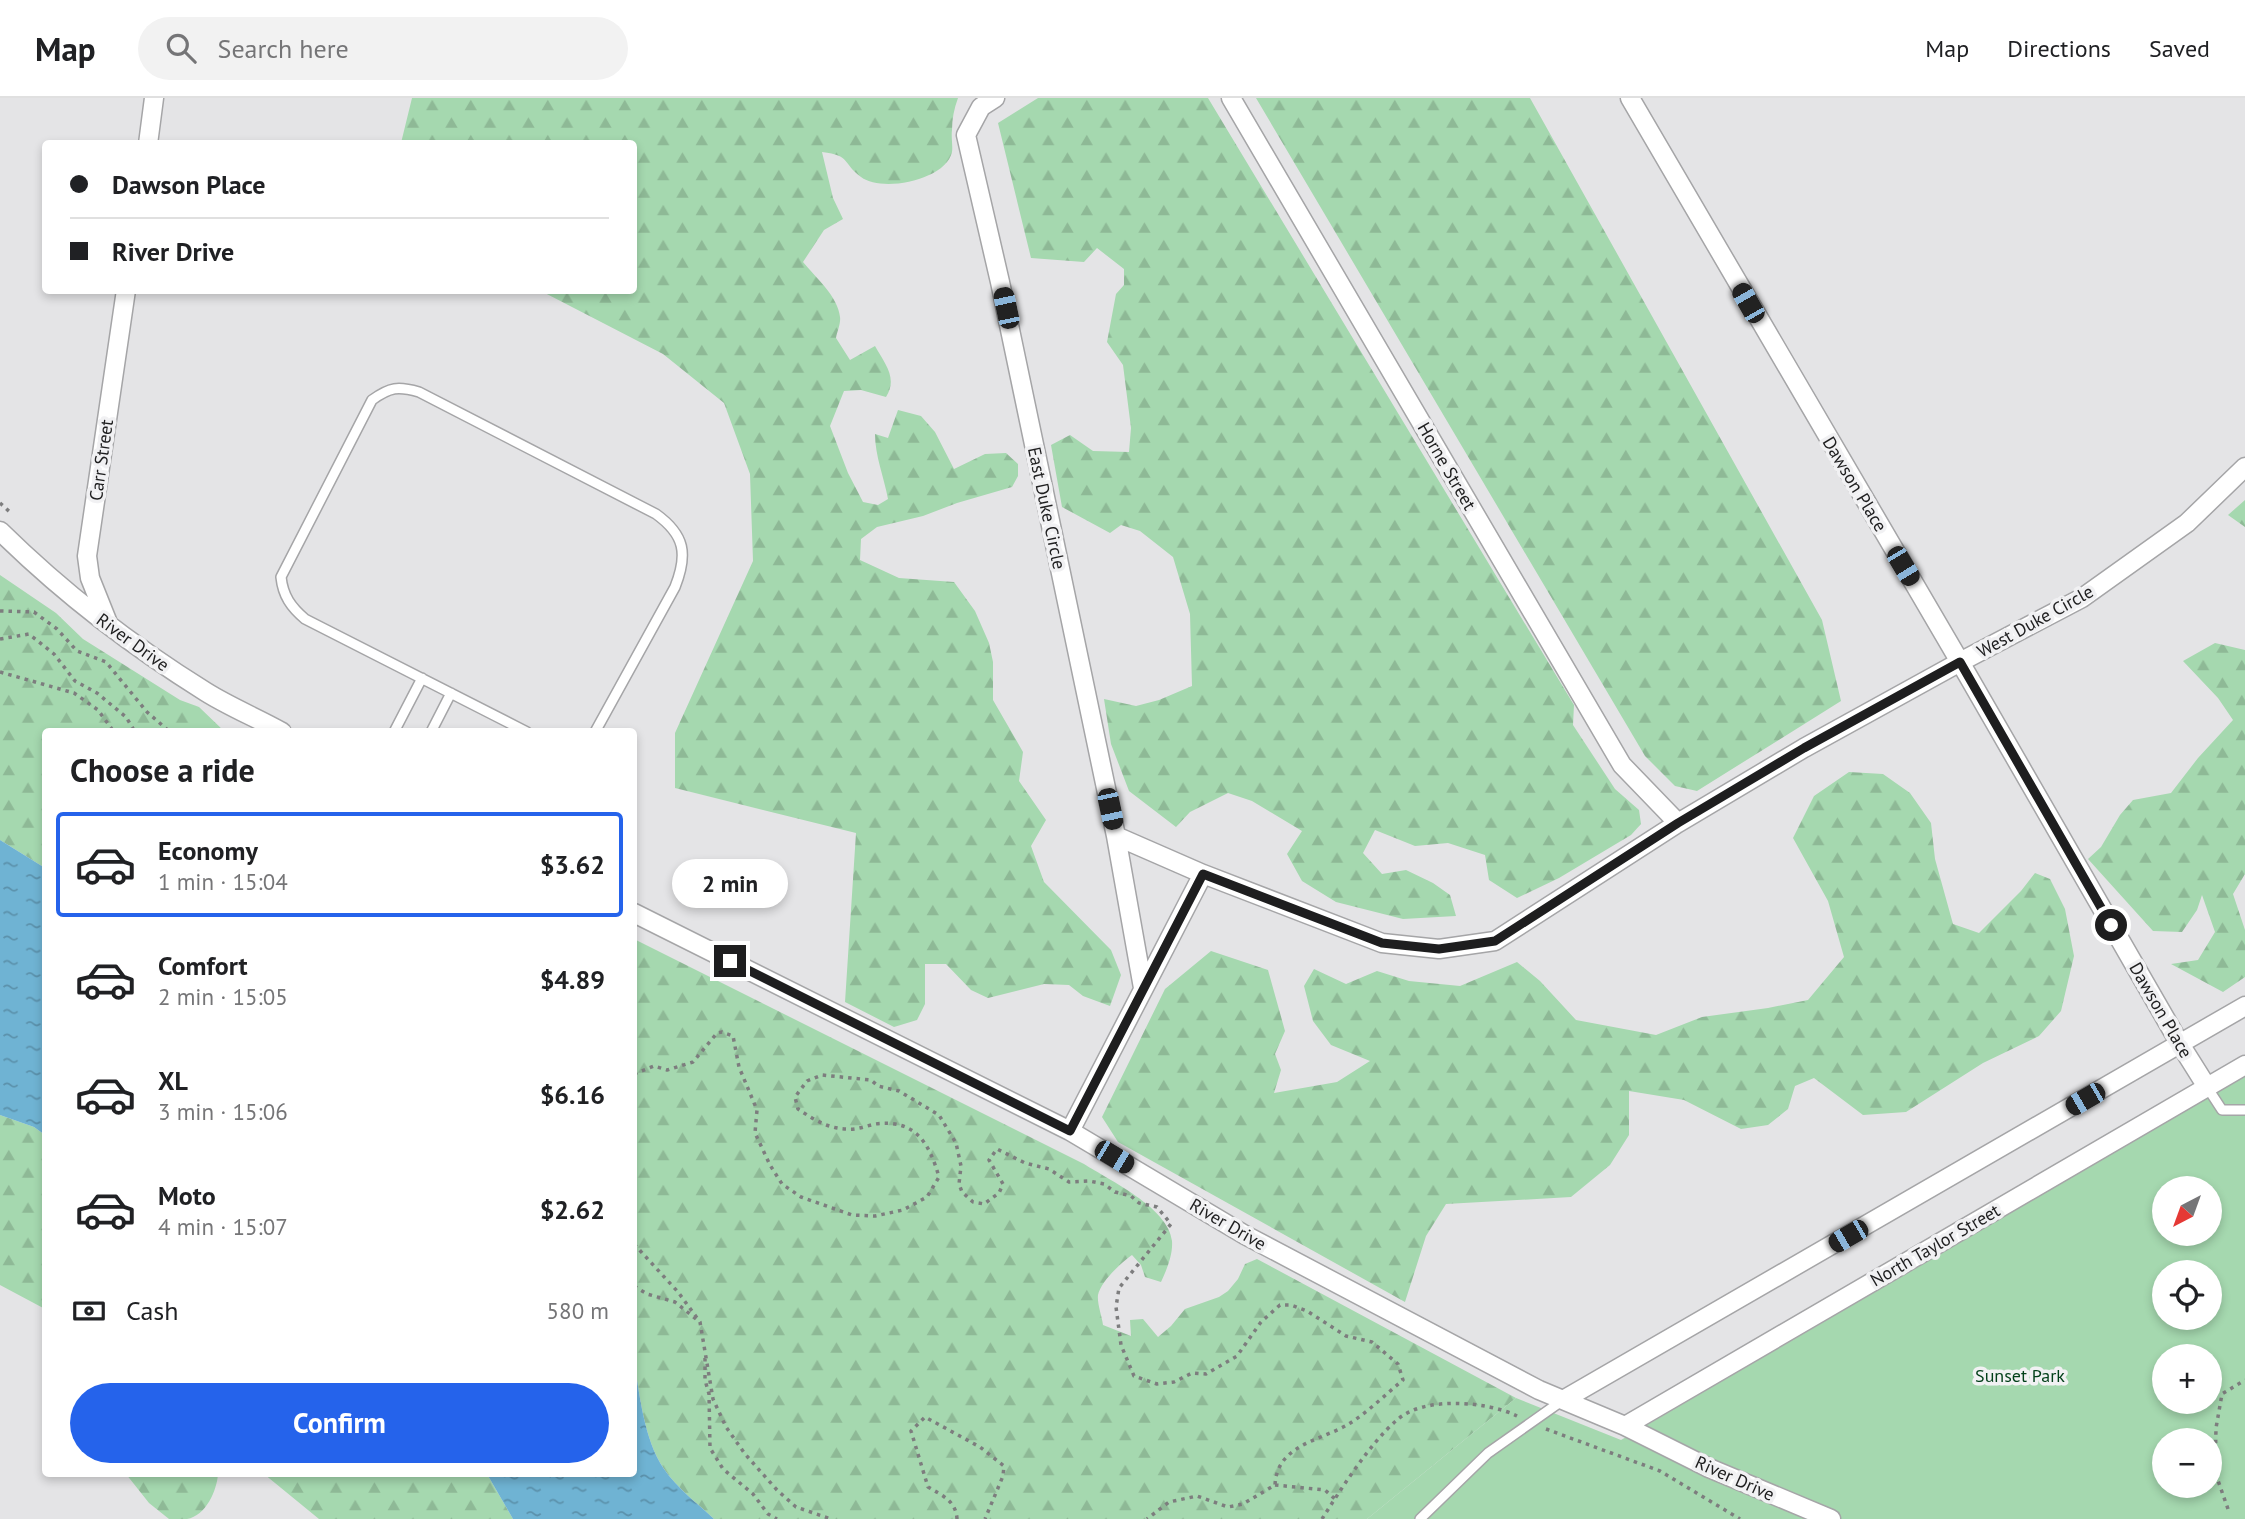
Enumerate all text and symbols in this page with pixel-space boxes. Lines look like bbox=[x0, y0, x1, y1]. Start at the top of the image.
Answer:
search box bbox=[138, 17, 628, 80]
text: Map bbox=[35, 27, 96, 70]
icon: search bbox=[162, 29, 200, 67]
text: Search here bbox=[218, 32, 349, 65]
text: Map bbox=[1925, 33, 1969, 64]
text: Directions bbox=[2007, 33, 2111, 64]
text: Saved bbox=[2149, 33, 2210, 64]
text: Dawson Place bbox=[112, 168, 266, 201]
text: River Drive bbox=[112, 235, 234, 268]
car bbox=[1729, 280, 1768, 326]
car bbox=[992, 285, 1021, 331]
street label: Carr Street bbox=[84, 418, 118, 502]
street label: Horne Street bbox=[1413, 418, 1481, 514]
street label: Dawson Place bbox=[1818, 432, 1892, 536]
street label: East Duke Circle bbox=[1023, 445, 1071, 571]
car bbox=[1884, 543, 1923, 589]
street label: West Duke Circle bbox=[1973, 580, 2097, 662]
street label: River Drive bbox=[92, 608, 174, 676]
text: Choose a ride bbox=[70, 749, 255, 791]
car bbox=[1096, 786, 1125, 832]
icon: car bbox=[74, 833, 137, 896]
text: Economy bbox=[158, 834, 258, 867]
text: $3.62 bbox=[540, 848, 605, 881]
callout: 2 min bbox=[672, 860, 788, 908]
text: 1 min · 15:04 bbox=[158, 867, 288, 896]
text: 2 min bbox=[702, 869, 758, 898]
route start bbox=[2095, 909, 2127, 941]
route end bbox=[714, 945, 746, 977]
icon: car bbox=[74, 948, 137, 1011]
text: Comfort bbox=[158, 949, 248, 982]
street label: Dawson Place bbox=[2124, 958, 2198, 1062]
text: $4.89 bbox=[540, 963, 605, 996]
text: 2 min · 15:05 bbox=[158, 982, 288, 1011]
icon: car bbox=[74, 1063, 137, 1126]
text: XL bbox=[158, 1064, 188, 1097]
text: $6.16 bbox=[540, 1078, 605, 1111]
car bbox=[2062, 1079, 2109, 1119]
text: 3 min · 15:06 bbox=[158, 1097, 288, 1126]
car bbox=[1091, 1137, 1138, 1177]
north arrow bbox=[2152, 1176, 2222, 1246]
map controls bbox=[2152, 1176, 2222, 1498]
icon: car bbox=[74, 1178, 137, 1241]
text: Moto bbox=[158, 1179, 216, 1212]
text: $2.62 bbox=[540, 1193, 605, 1226]
street label: River Drive bbox=[1186, 1193, 1270, 1255]
street label: North Taylor Street bbox=[1866, 1199, 2004, 1291]
text: 4 min · 15:07 bbox=[158, 1212, 288, 1241]
car bbox=[1825, 1216, 1872, 1256]
button: locate bbox=[2152, 1260, 2222, 1330]
icon: cash bbox=[70, 1292, 108, 1330]
text: Cash bbox=[126, 1294, 178, 1327]
text: 580 m bbox=[547, 1296, 609, 1325]
button: + bbox=[2152, 1344, 2222, 1414]
park label: Sunset Park bbox=[1975, 1364, 2065, 1387]
button: Confirm bbox=[70, 1383, 609, 1463]
button: − bbox=[2152, 1428, 2222, 1498]
street label: River Drive bbox=[1692, 1450, 1778, 1506]

